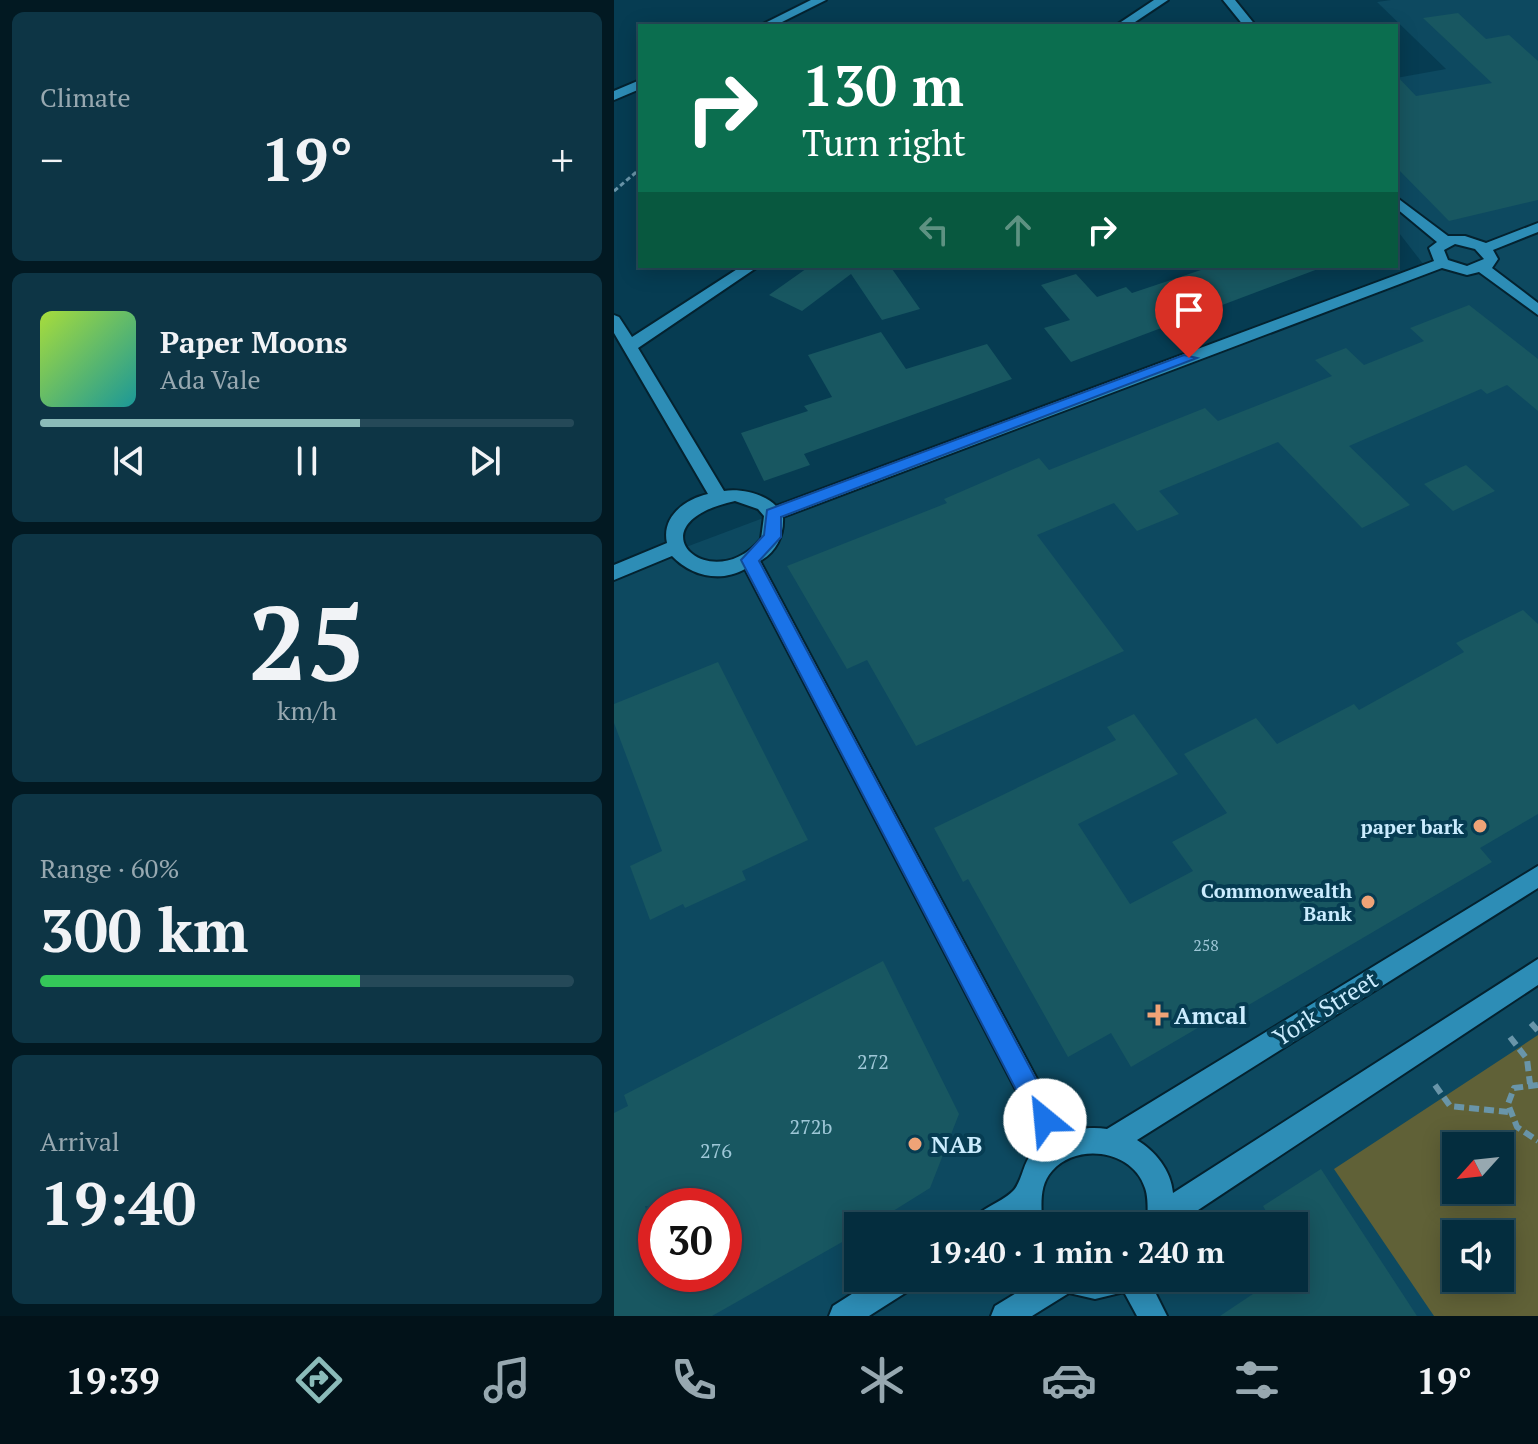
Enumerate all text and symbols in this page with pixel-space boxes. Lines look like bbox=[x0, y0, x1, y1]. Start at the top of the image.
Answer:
text: 130 m bbox=[802, 48, 964, 122]
icon: right bbox=[670, 56, 774, 160]
text: Climate bbox=[40, 80, 131, 114]
text: 19° bbox=[261, 119, 353, 198]
text: Turn right bbox=[802, 119, 966, 166]
text: − bbox=[40, 130, 63, 189]
text: + bbox=[551, 130, 574, 189]
icon: left bbox=[912, 208, 956, 252]
icon: ahead bbox=[996, 208, 1040, 252]
icon: right bbox=[1080, 208, 1124, 252]
pin bbox=[1155, 276, 1223, 358]
icon: arrive bbox=[1167, 288, 1211, 332]
text: Paper Moons bbox=[160, 322, 348, 362]
text: Ada Vale bbox=[160, 362, 261, 396]
icon: previous bbox=[107, 439, 151, 483]
icon: pause bbox=[285, 439, 329, 483]
icon: next bbox=[463, 439, 507, 483]
text: 25 bbox=[248, 572, 366, 710]
text: km/h bbox=[277, 693, 337, 727]
place label: paper bark bbox=[1361, 813, 1464, 840]
marker: paper bark bbox=[1471, 817, 1489, 835]
text: Range · 60% bbox=[40, 851, 179, 885]
place label: Commonwealth Bank bbox=[1201, 877, 1352, 927]
text: 300 km bbox=[40, 890, 248, 969]
marker: Commonwealth Bank bbox=[1359, 893, 1377, 911]
house number: 258 bbox=[1193, 934, 1219, 956]
street label: York Street bbox=[1266, 963, 1384, 1053]
place label: Amcal bbox=[1174, 999, 1247, 1031]
marker: Amcal bbox=[1149, 1006, 1167, 1024]
house number: 272 bbox=[857, 1048, 889, 1075]
position arrow bbox=[1003, 1078, 1087, 1162]
house number: 272b bbox=[790, 1113, 833, 1140]
text: Arrival bbox=[40, 1124, 120, 1158]
place label: NAB bbox=[931, 1128, 982, 1160]
north arrow bbox=[1442, 1132, 1514, 1204]
map controls bbox=[1442, 1132, 1514, 1292]
marker: NAB bbox=[906, 1135, 924, 1153]
house number: 276 bbox=[700, 1137, 732, 1164]
text: 19:40 bbox=[40, 1163, 196, 1242]
speed limit sign: 30 bbox=[638, 1188, 742, 1292]
button: sound bbox=[1442, 1220, 1514, 1292]
text: 19:40 · 1 min · 240 m bbox=[928, 1232, 1224, 1272]
icon: directions bbox=[291, 1352, 347, 1408]
icon: music bbox=[479, 1352, 535, 1408]
icon: phone bbox=[666, 1352, 722, 1408]
icon: climate bbox=[854, 1352, 910, 1408]
icon: car bbox=[1041, 1352, 1097, 1408]
icon: filters bbox=[1229, 1352, 1285, 1408]
text: 19:39 bbox=[66, 1357, 160, 1404]
text: 19° bbox=[1417, 1357, 1472, 1404]

